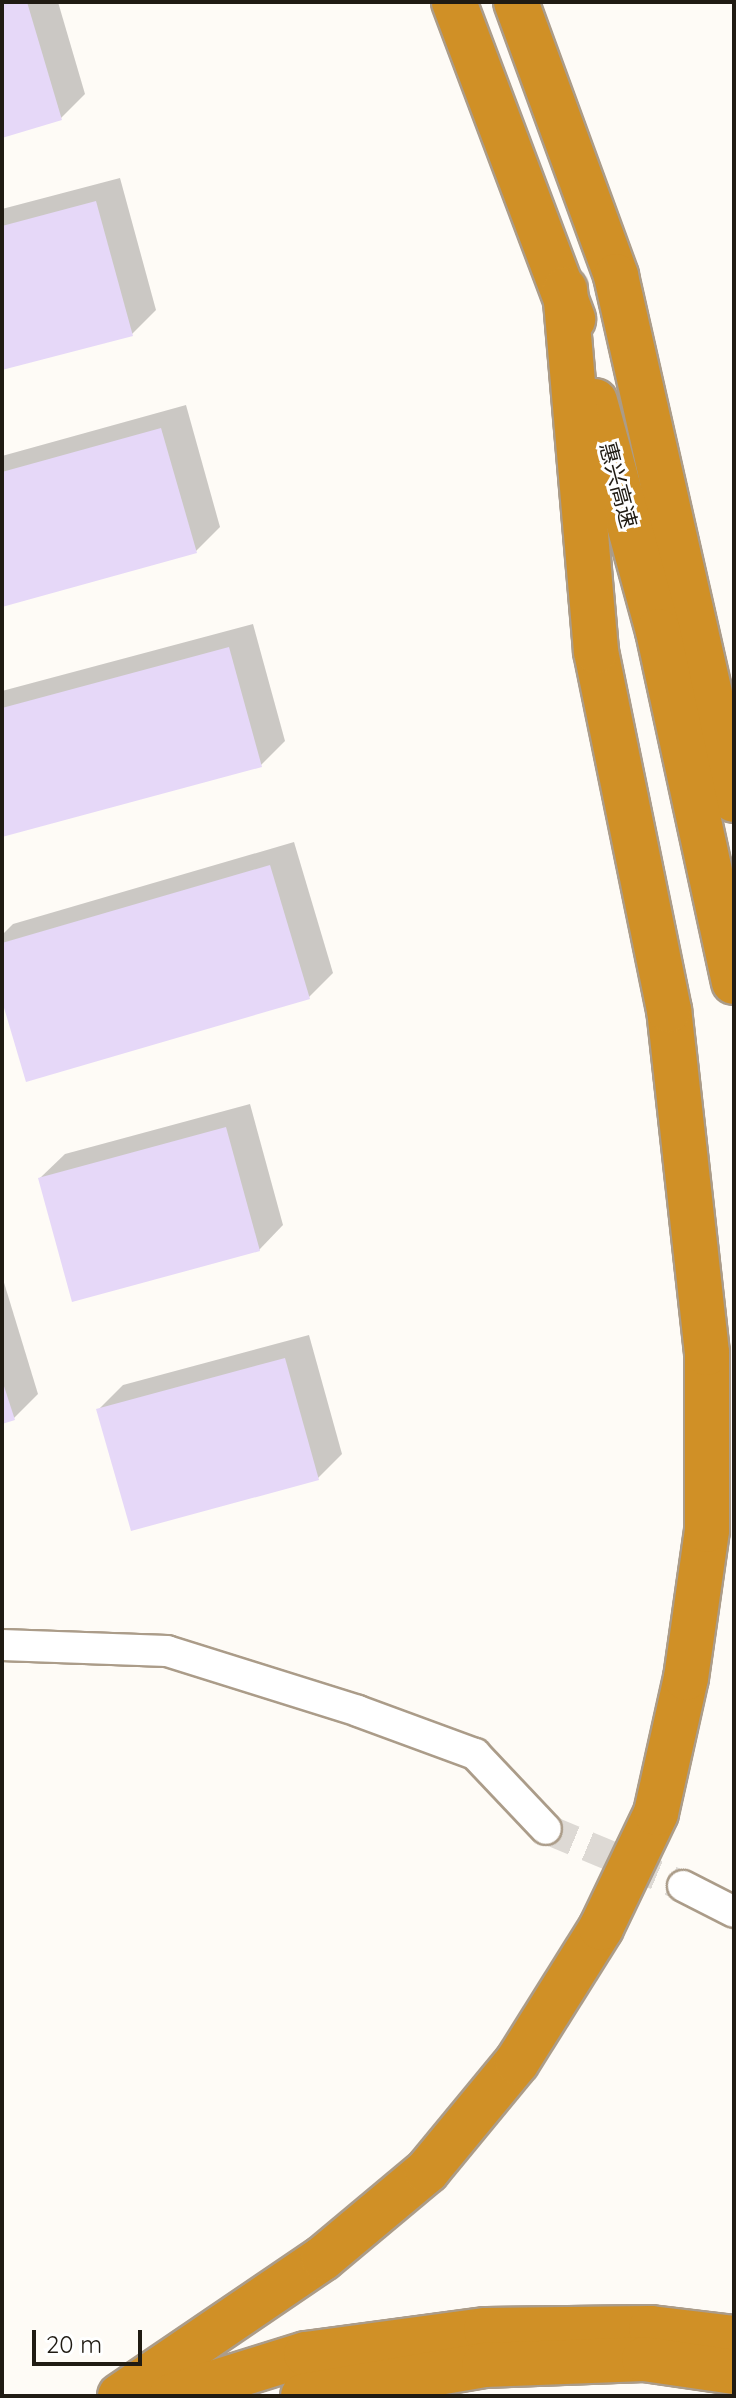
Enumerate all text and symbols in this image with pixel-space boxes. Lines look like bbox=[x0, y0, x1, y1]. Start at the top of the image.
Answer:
street label: 惠兴高速 bbox=[594, 439, 642, 531]
scale bar bbox=[36, 2314, 146, 2364]
text: 20 m bbox=[46, 2329, 102, 2359]

